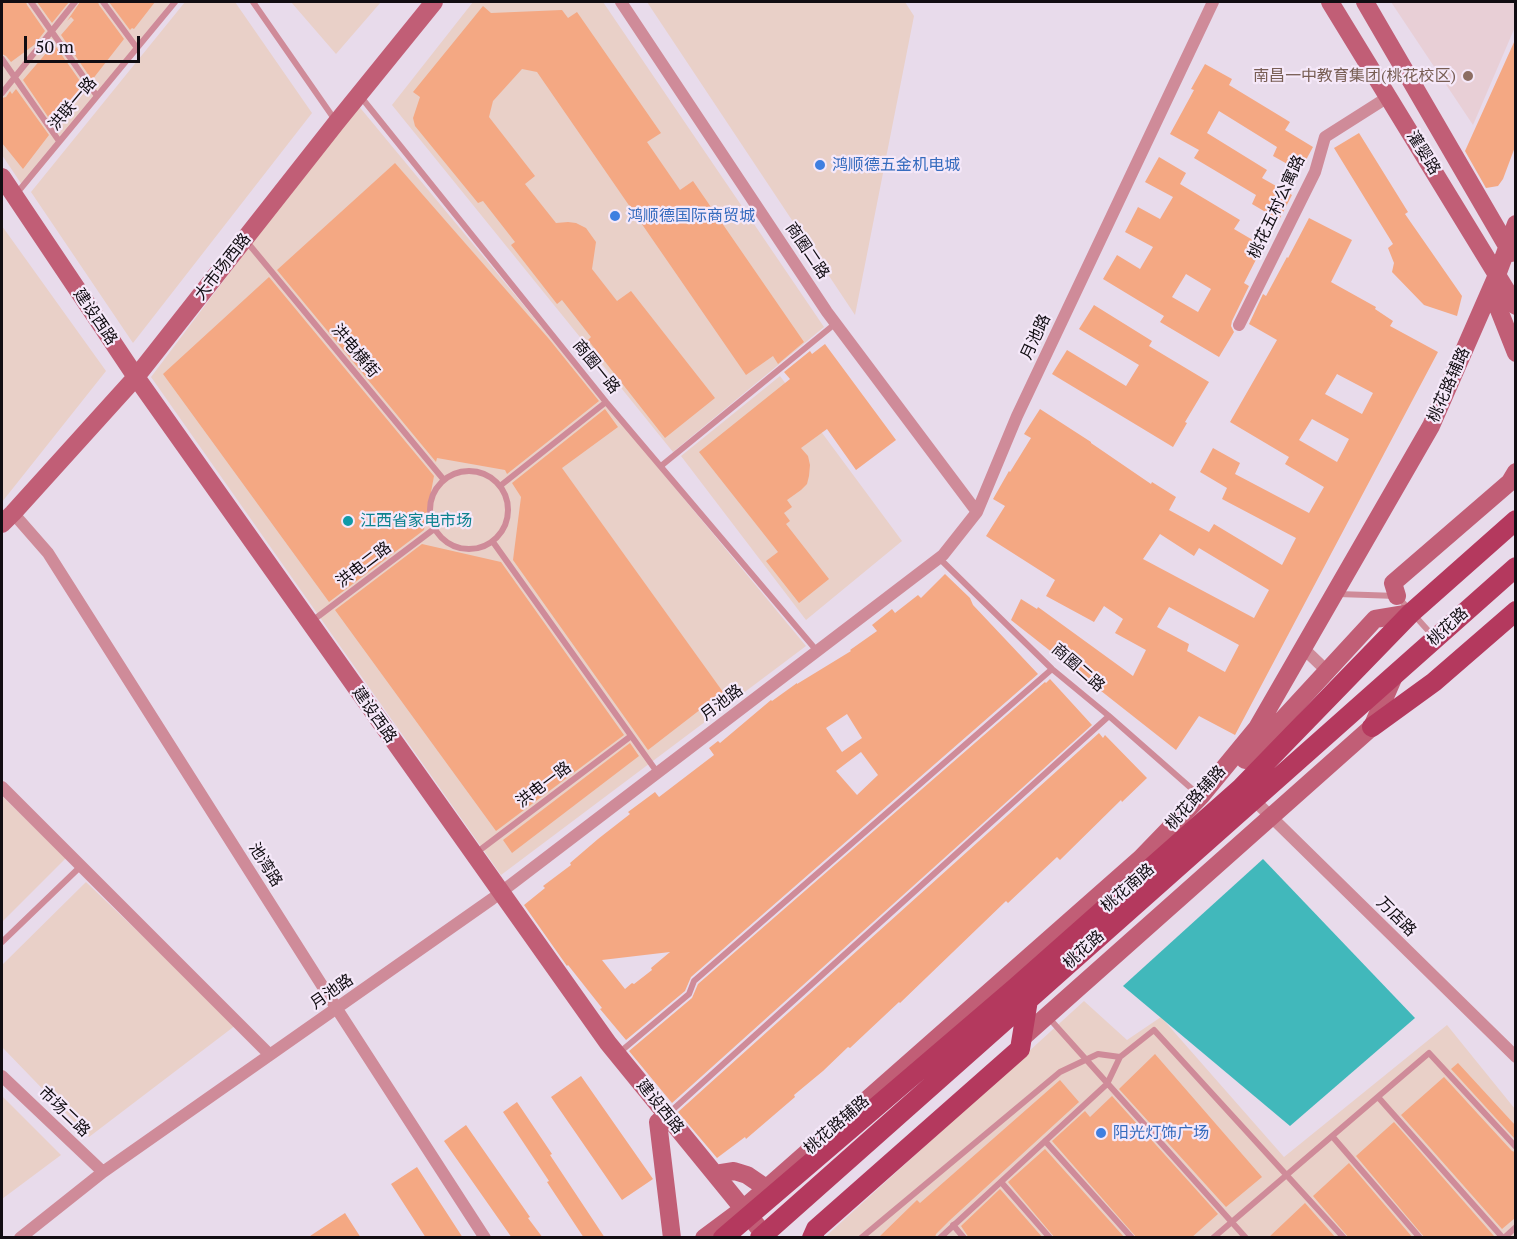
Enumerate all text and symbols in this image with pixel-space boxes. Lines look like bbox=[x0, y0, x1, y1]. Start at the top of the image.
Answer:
scale bar bbox=[27, 24, 142, 62]
text: 50 m bbox=[35, 34, 74, 58]
place label: 南昌一中教育集团(桃花校区) bbox=[1253, 66, 1456, 86]
marker: 南昌一中教育集团(桃花校区) bbox=[1461, 69, 1475, 83]
street label: 洪联一路 bbox=[45, 73, 101, 135]
street label: 灌婴路 bbox=[1402, 128, 1444, 178]
street label: 桃花五村公寓路 bbox=[1245, 152, 1309, 262]
place label: 鸿顺德五金机电城 bbox=[832, 155, 960, 175]
marker: 鸿顺德五金机电城 bbox=[813, 158, 827, 172]
place label: 鸿顺德国际商贸城 bbox=[627, 206, 755, 226]
marker: 鸿顺德国际商贸城 bbox=[608, 209, 622, 223]
street label: 商圈二路 bbox=[781, 219, 833, 283]
street label: 大市场西路 bbox=[191, 230, 255, 304]
street label: 建设西路 bbox=[69, 285, 121, 349]
street label: 月池路 bbox=[1017, 311, 1055, 363]
street label: 洪电横街 bbox=[327, 320, 383, 382]
street label: 商圈一路 bbox=[568, 336, 624, 398]
street label: 桃花路辅路 bbox=[1424, 345, 1474, 425]
place label: 江西省家电市场 bbox=[360, 511, 472, 531]
marker: 江西省家电市场 bbox=[341, 514, 355, 528]
street label: 洪电二路 bbox=[333, 538, 395, 592]
street label: 桃花路 bbox=[1424, 604, 1472, 650]
street label: 商圈二路 bbox=[1048, 640, 1108, 696]
street label: 月池路 bbox=[697, 681, 747, 725]
street label: 建设西路 bbox=[348, 683, 400, 747]
street label: 洪电一路 bbox=[513, 758, 575, 812]
street label: 桃花路辅路 bbox=[1162, 762, 1230, 834]
street label: 池湾路 bbox=[244, 840, 286, 890]
street label: 桃花南路 bbox=[1098, 860, 1158, 916]
street label: 万店路 bbox=[1372, 893, 1420, 941]
street label: 桃花路 bbox=[1060, 927, 1108, 973]
street label: 月池路 bbox=[307, 970, 357, 1014]
street label: 建设西路 bbox=[632, 1076, 688, 1138]
street label: 市场二路 bbox=[34, 1083, 94, 1141]
street label: 桃花路辅路 bbox=[801, 1092, 873, 1158]
place label: 阳光灯饰广场 bbox=[1113, 1123, 1209, 1143]
marker: 阳光灯饰广场 bbox=[1094, 1126, 1108, 1140]

